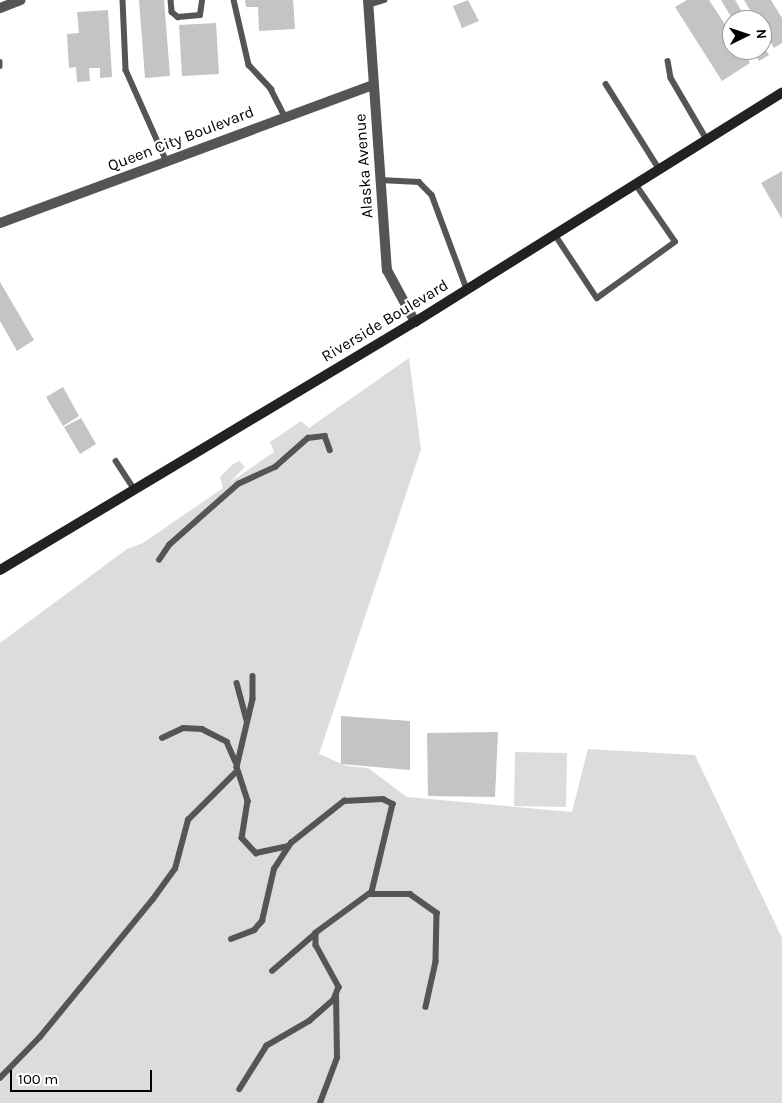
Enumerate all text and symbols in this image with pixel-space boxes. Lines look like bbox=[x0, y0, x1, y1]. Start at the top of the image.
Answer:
north arrow bbox=[722, 10, 772, 60]
text: N bbox=[753, 28, 770, 40]
street label: Queen City Boulevard bbox=[105, 102, 257, 176]
street label: Alaska Avenue bbox=[351, 113, 377, 219]
street label: Riverside Boulevard bbox=[318, 276, 452, 366]
scale bar bbox=[12, 1060, 155, 1092]
text: 100 m bbox=[18, 1070, 58, 1088]

